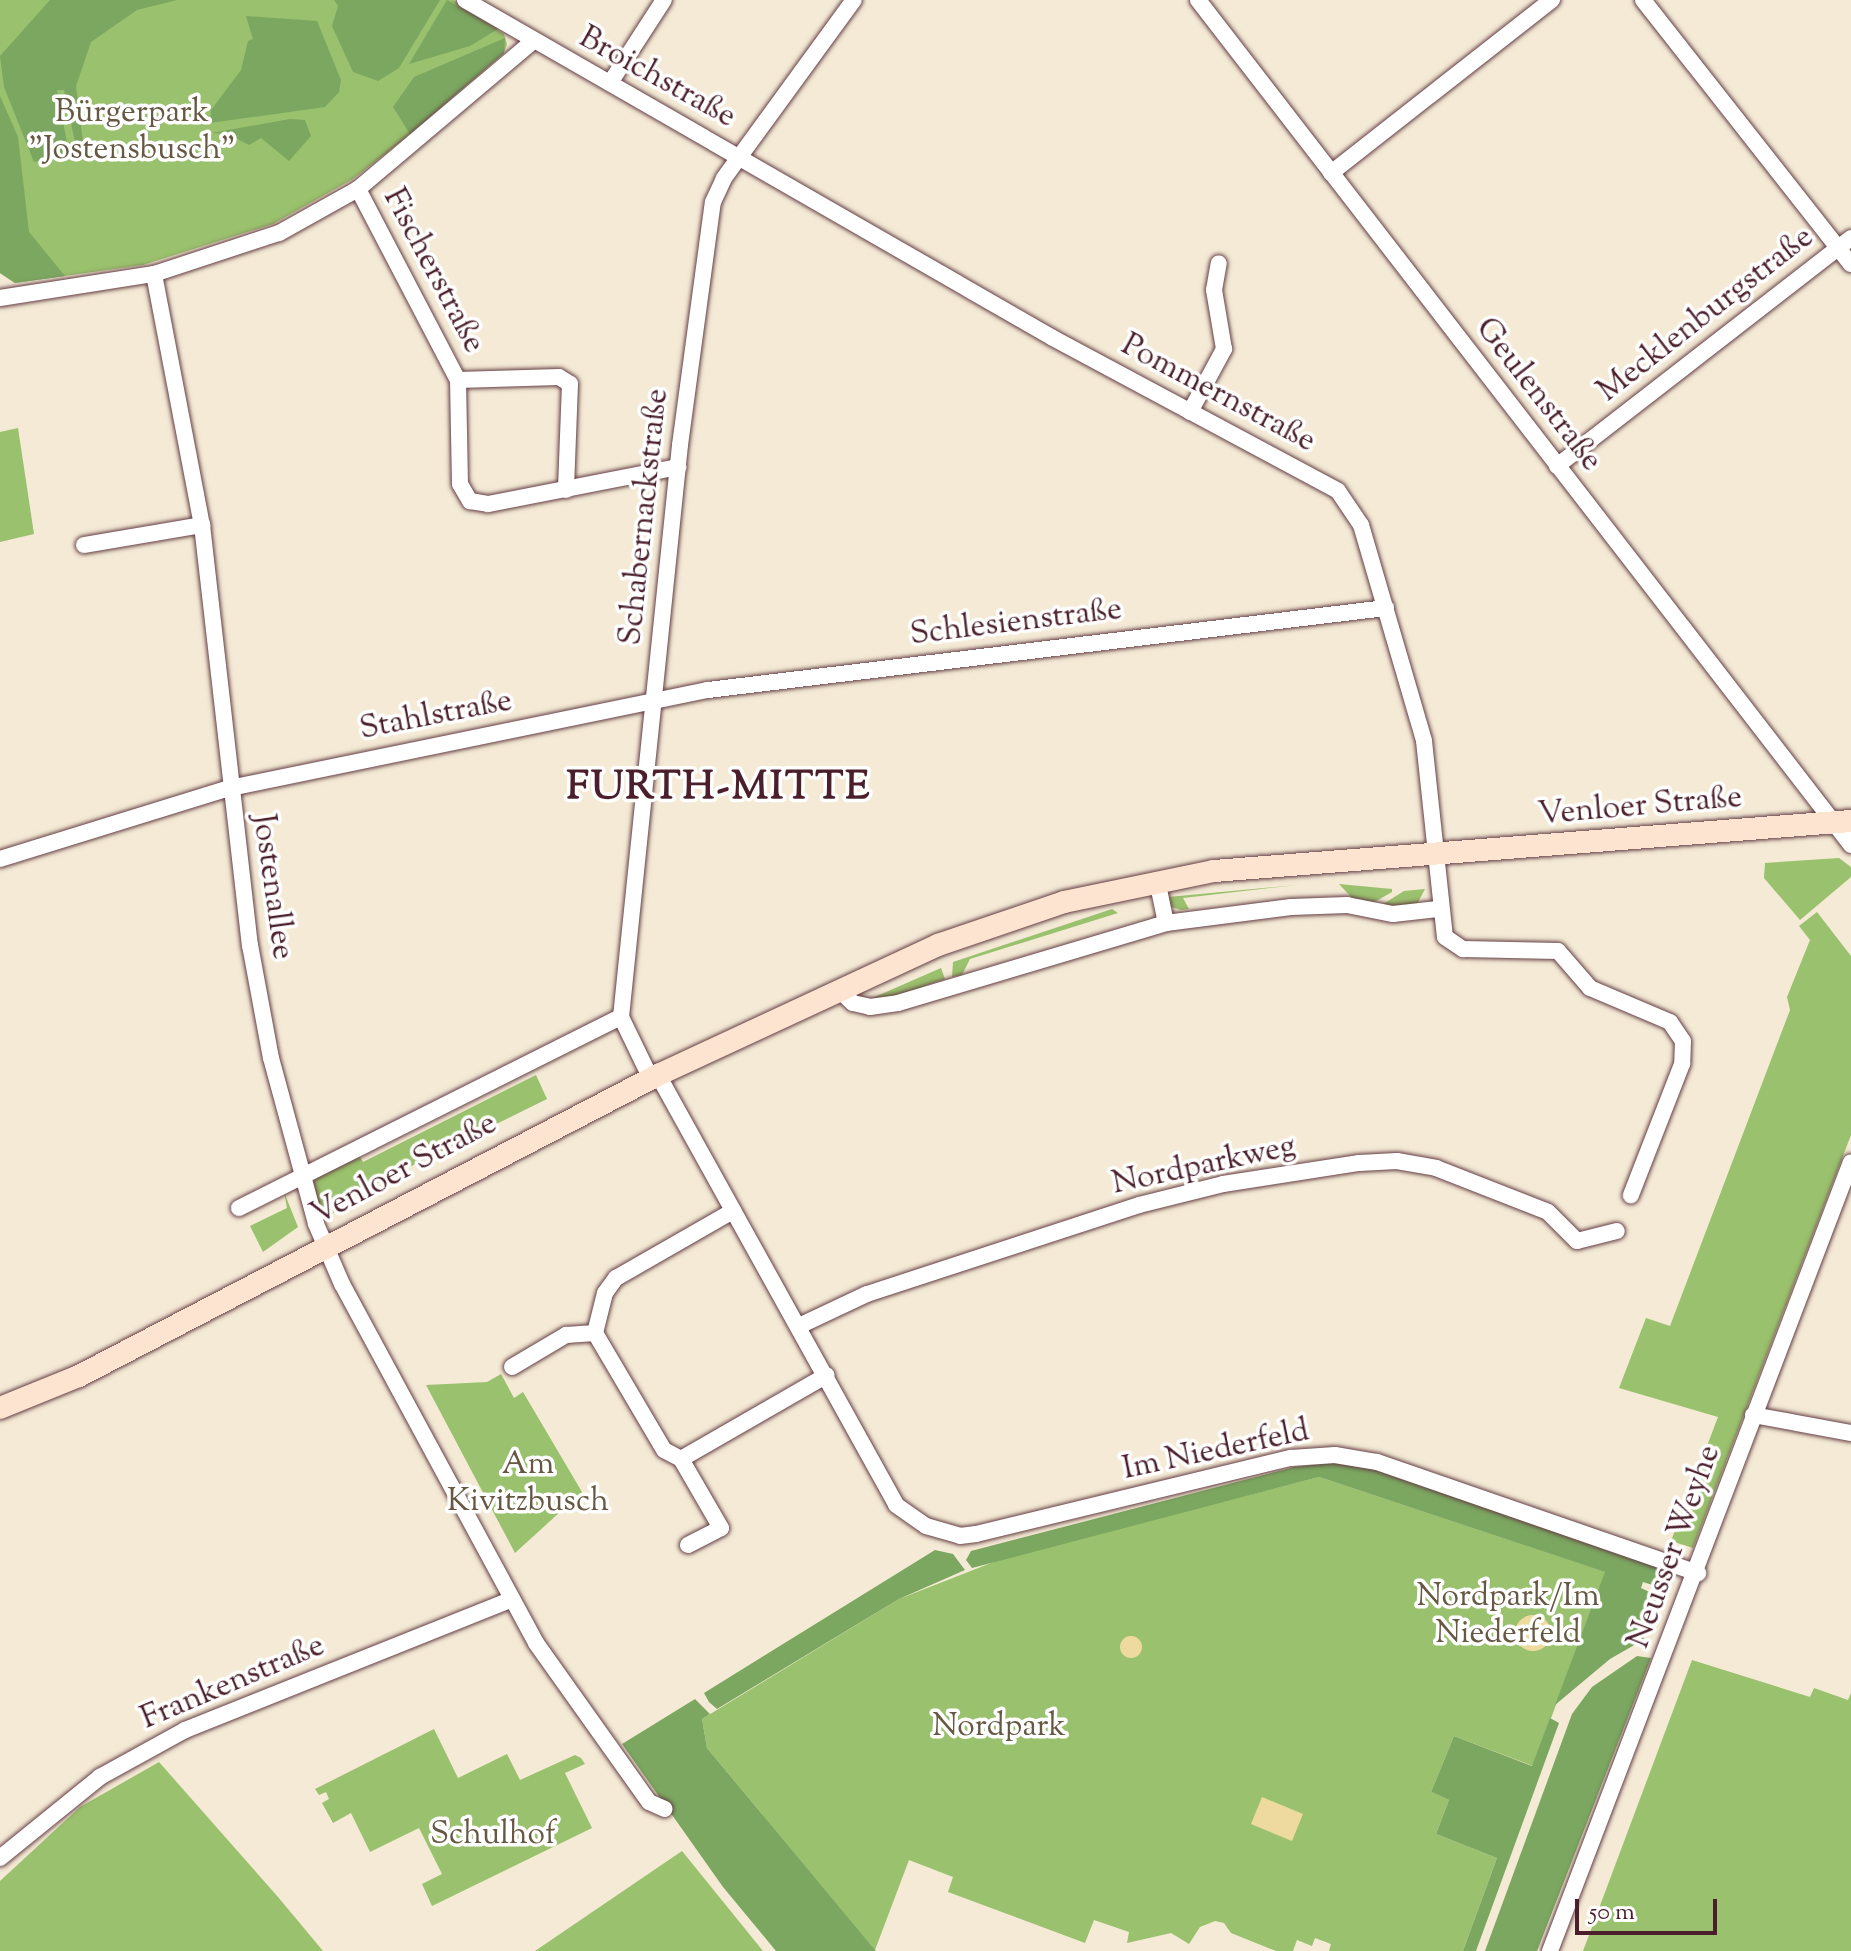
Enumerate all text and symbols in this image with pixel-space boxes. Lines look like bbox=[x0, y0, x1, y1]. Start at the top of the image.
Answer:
street label: Broichstraße bbox=[572, 19, 742, 137]
park label: Bürgerpark "Jostensbusch" bbox=[28, 95, 236, 170]
street label: Fischerstraße bbox=[374, 182, 492, 360]
street label: Mecklenburgstraße bbox=[1590, 219, 1822, 411]
street label: Geulenstraße bbox=[1466, 311, 1610, 479]
street label: Pommernstraße bbox=[1114, 327, 1322, 461]
street label: Schabernackstraße bbox=[612, 387, 678, 647]
street label: Schlesienstraße bbox=[908, 591, 1124, 655]
street label: Stahlstraße bbox=[356, 682, 516, 750]
district label: FURTH-MITTE bbox=[567, 765, 871, 813]
street label: Venloer Straße bbox=[1536, 779, 1744, 835]
street label: Jostenallee bbox=[243, 812, 301, 962]
street label: Venloer Straße bbox=[305, 1105, 503, 1235]
street label: Nordparkweg bbox=[1109, 1128, 1299, 1204]
street label: Im Niederfeld bbox=[1119, 1413, 1313, 1489]
street label: Neusser Weyhe bbox=[1620, 1440, 1730, 1654]
park label: Am Kivitzbusch bbox=[447, 1447, 609, 1522]
park label: Nordpark/Im Niederfeld bbox=[1416, 1579, 1600, 1654]
street label: Frankenstraße bbox=[135, 1627, 331, 1739]
park label: Nordpark bbox=[932, 1708, 1066, 1746]
park label: Schulhof bbox=[430, 1816, 556, 1854]
scale bar bbox=[1579, 1883, 1721, 1933]
text: 50 m bbox=[1589, 1896, 1635, 1930]

